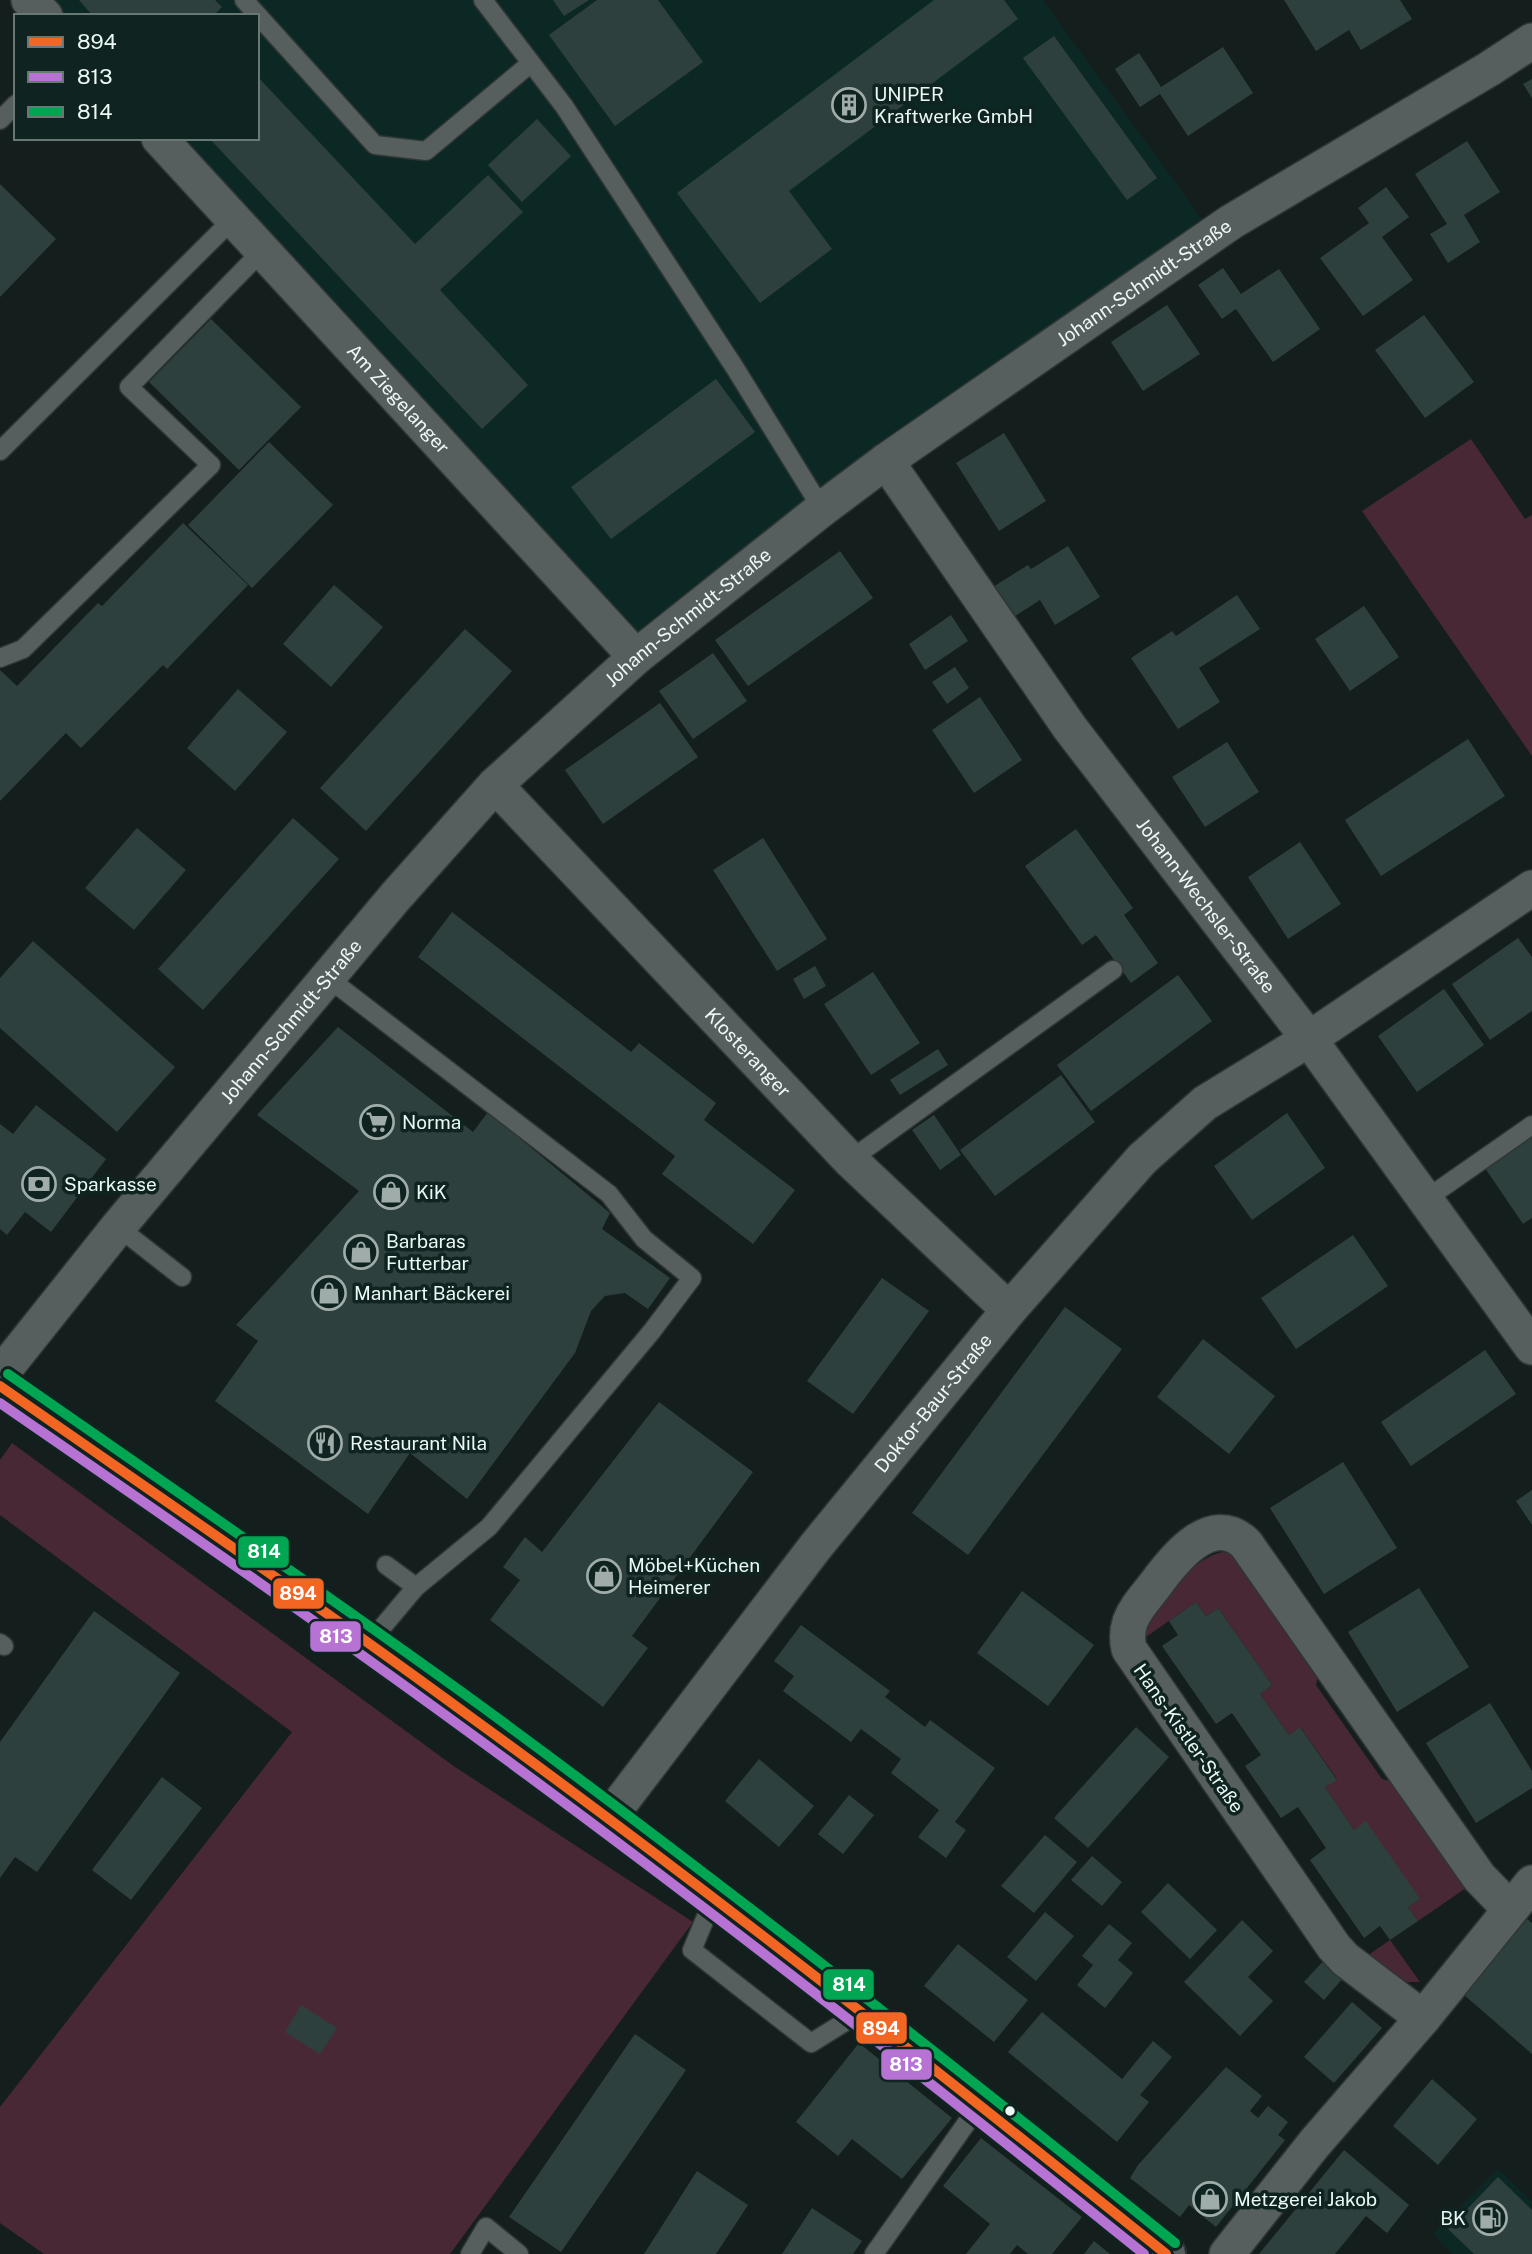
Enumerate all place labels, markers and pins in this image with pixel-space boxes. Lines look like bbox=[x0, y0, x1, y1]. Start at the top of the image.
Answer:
place label: UNIPER Kraftwerke GmbH bbox=[874, 83, 1033, 127]
building icon: UNIPER Kraftwerke GmbH bbox=[830, 86, 868, 124]
supermarket icon: Norma bbox=[358, 1103, 396, 1141]
place label: Norma bbox=[402, 1111, 461, 1133]
bank icon: Sparkasse bbox=[20, 1165, 58, 1203]
place label: Sparkasse bbox=[64, 1173, 157, 1195]
shop icon: KiK bbox=[372, 1173, 410, 1211]
place label: KiK bbox=[416, 1181, 447, 1203]
place label: Barbaras Futterbar bbox=[386, 1230, 469, 1274]
shop icon: Barbaras Futterbar bbox=[342, 1233, 380, 1271]
shop icon: Manhart Bäckerei bbox=[310, 1274, 348, 1312]
place label: Manhart Bäckerei bbox=[354, 1282, 510, 1304]
restaurant icon: Restaurant Nila bbox=[306, 1424, 344, 1462]
place label: Restaurant Nila bbox=[350, 1432, 487, 1454]
place label: Möbel+Küchen Heimerer bbox=[628, 1554, 760, 1598]
shop icon: Möbel+Küchen Heimerer bbox=[585, 1557, 623, 1595]
unlabelled marker bbox=[1003, 2104, 1017, 2118]
shop icon: Metzgerei Jakob bbox=[1191, 2180, 1229, 2218]
place label: Metzgerei Jakob bbox=[1234, 2188, 1377, 2210]
fuel station icon: BK bbox=[1471, 2199, 1509, 2237]
place label: BK bbox=[1440, 2207, 1466, 2229]

